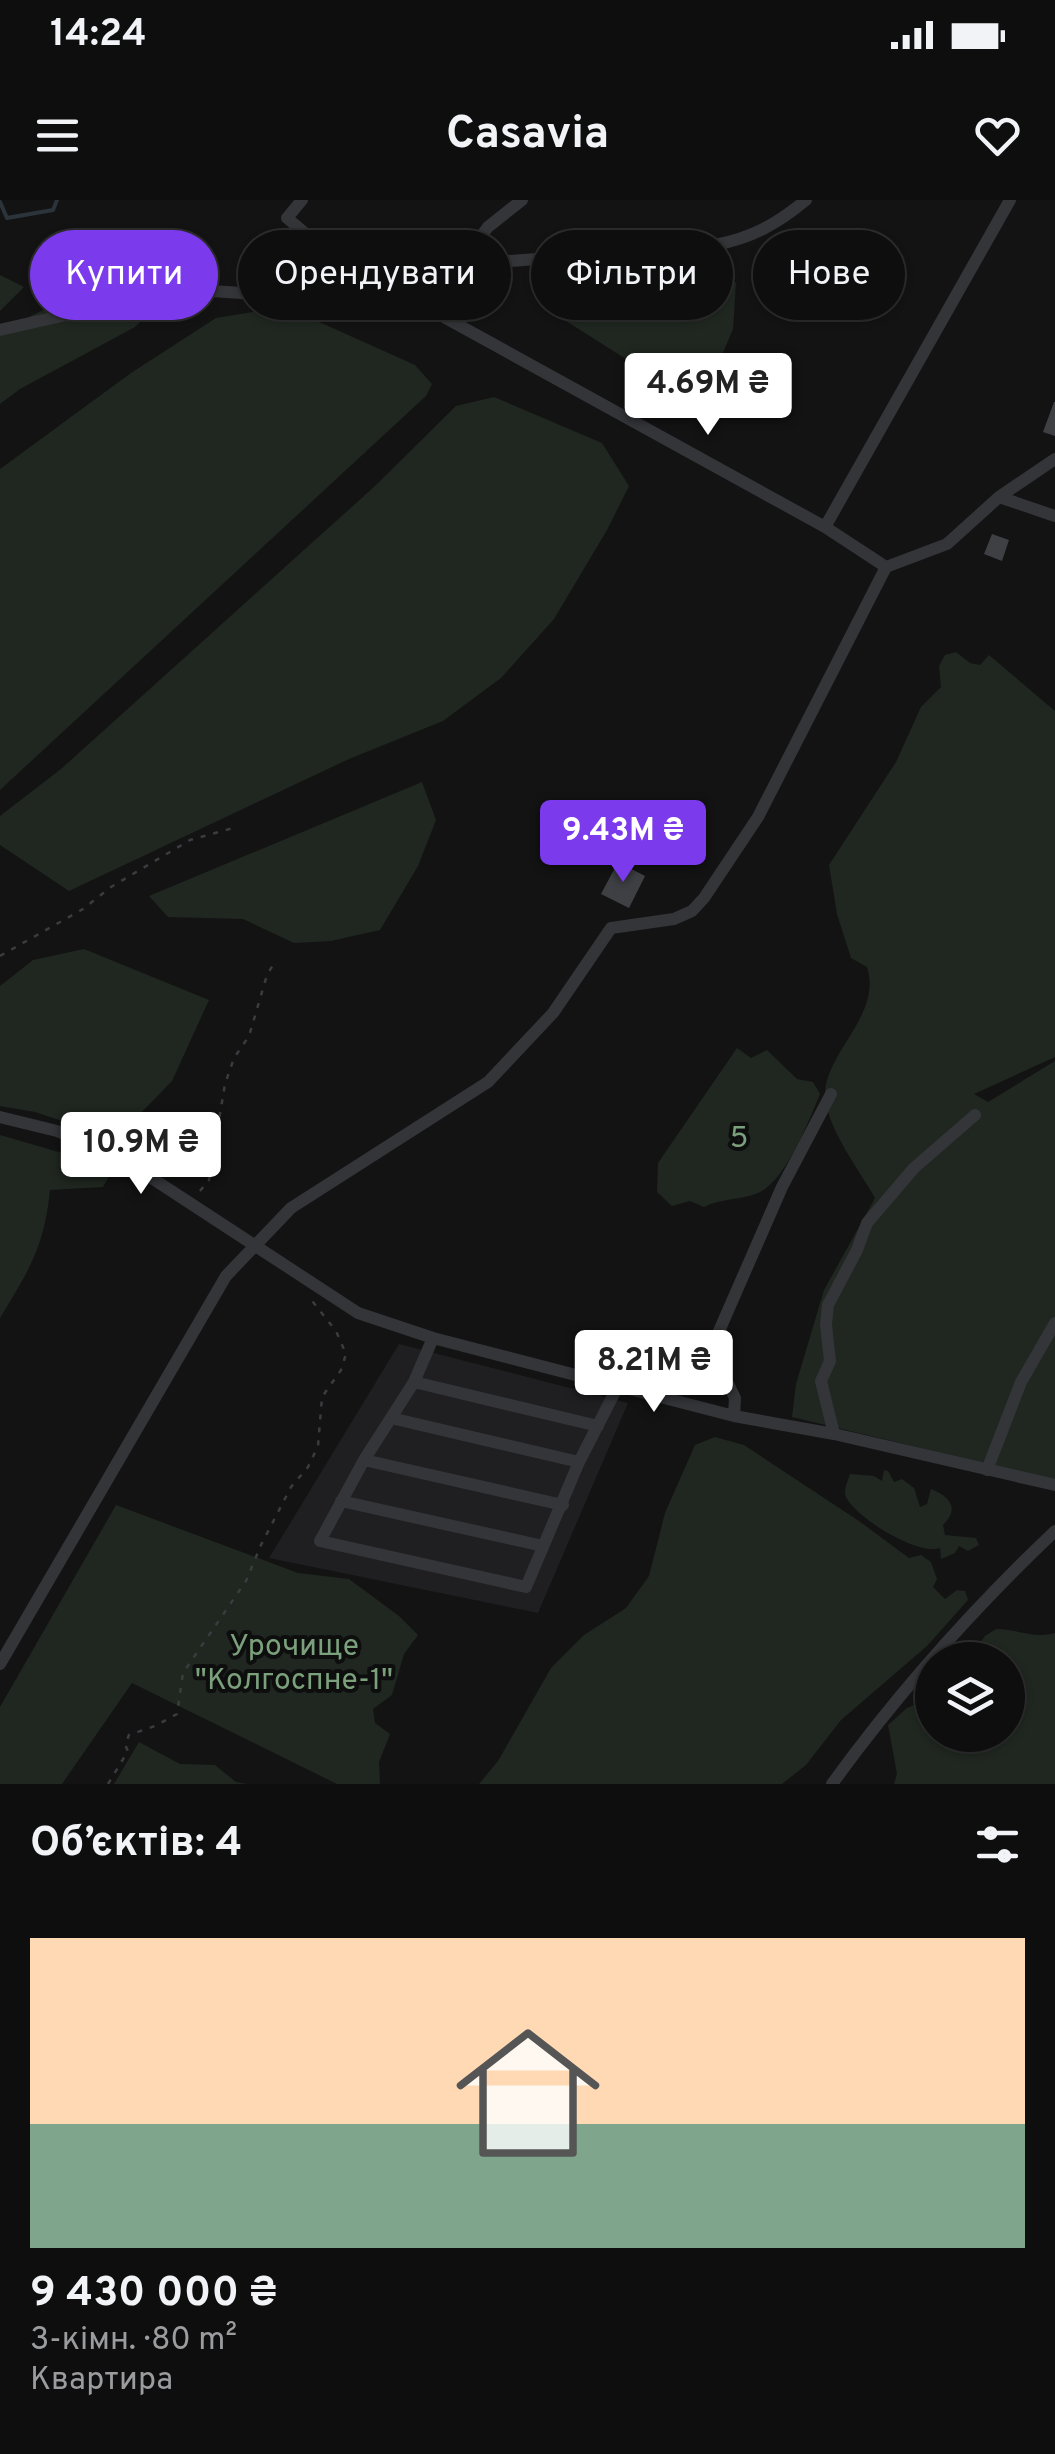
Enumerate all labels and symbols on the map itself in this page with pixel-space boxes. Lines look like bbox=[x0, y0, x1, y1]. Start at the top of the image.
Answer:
pin: 4.69M ₴ bbox=[616, 353, 800, 438]
pin: 9.43M ₴ bbox=[531, 800, 715, 885]
pin: 10.9M ₴ bbox=[49, 1112, 233, 1197]
park label: 5 bbox=[730, 1121, 748, 1158]
pin: 8.21M ₴ bbox=[562, 1330, 746, 1415]
park label: Урочище "Колгоспне-1" bbox=[195, 1629, 393, 1700]

